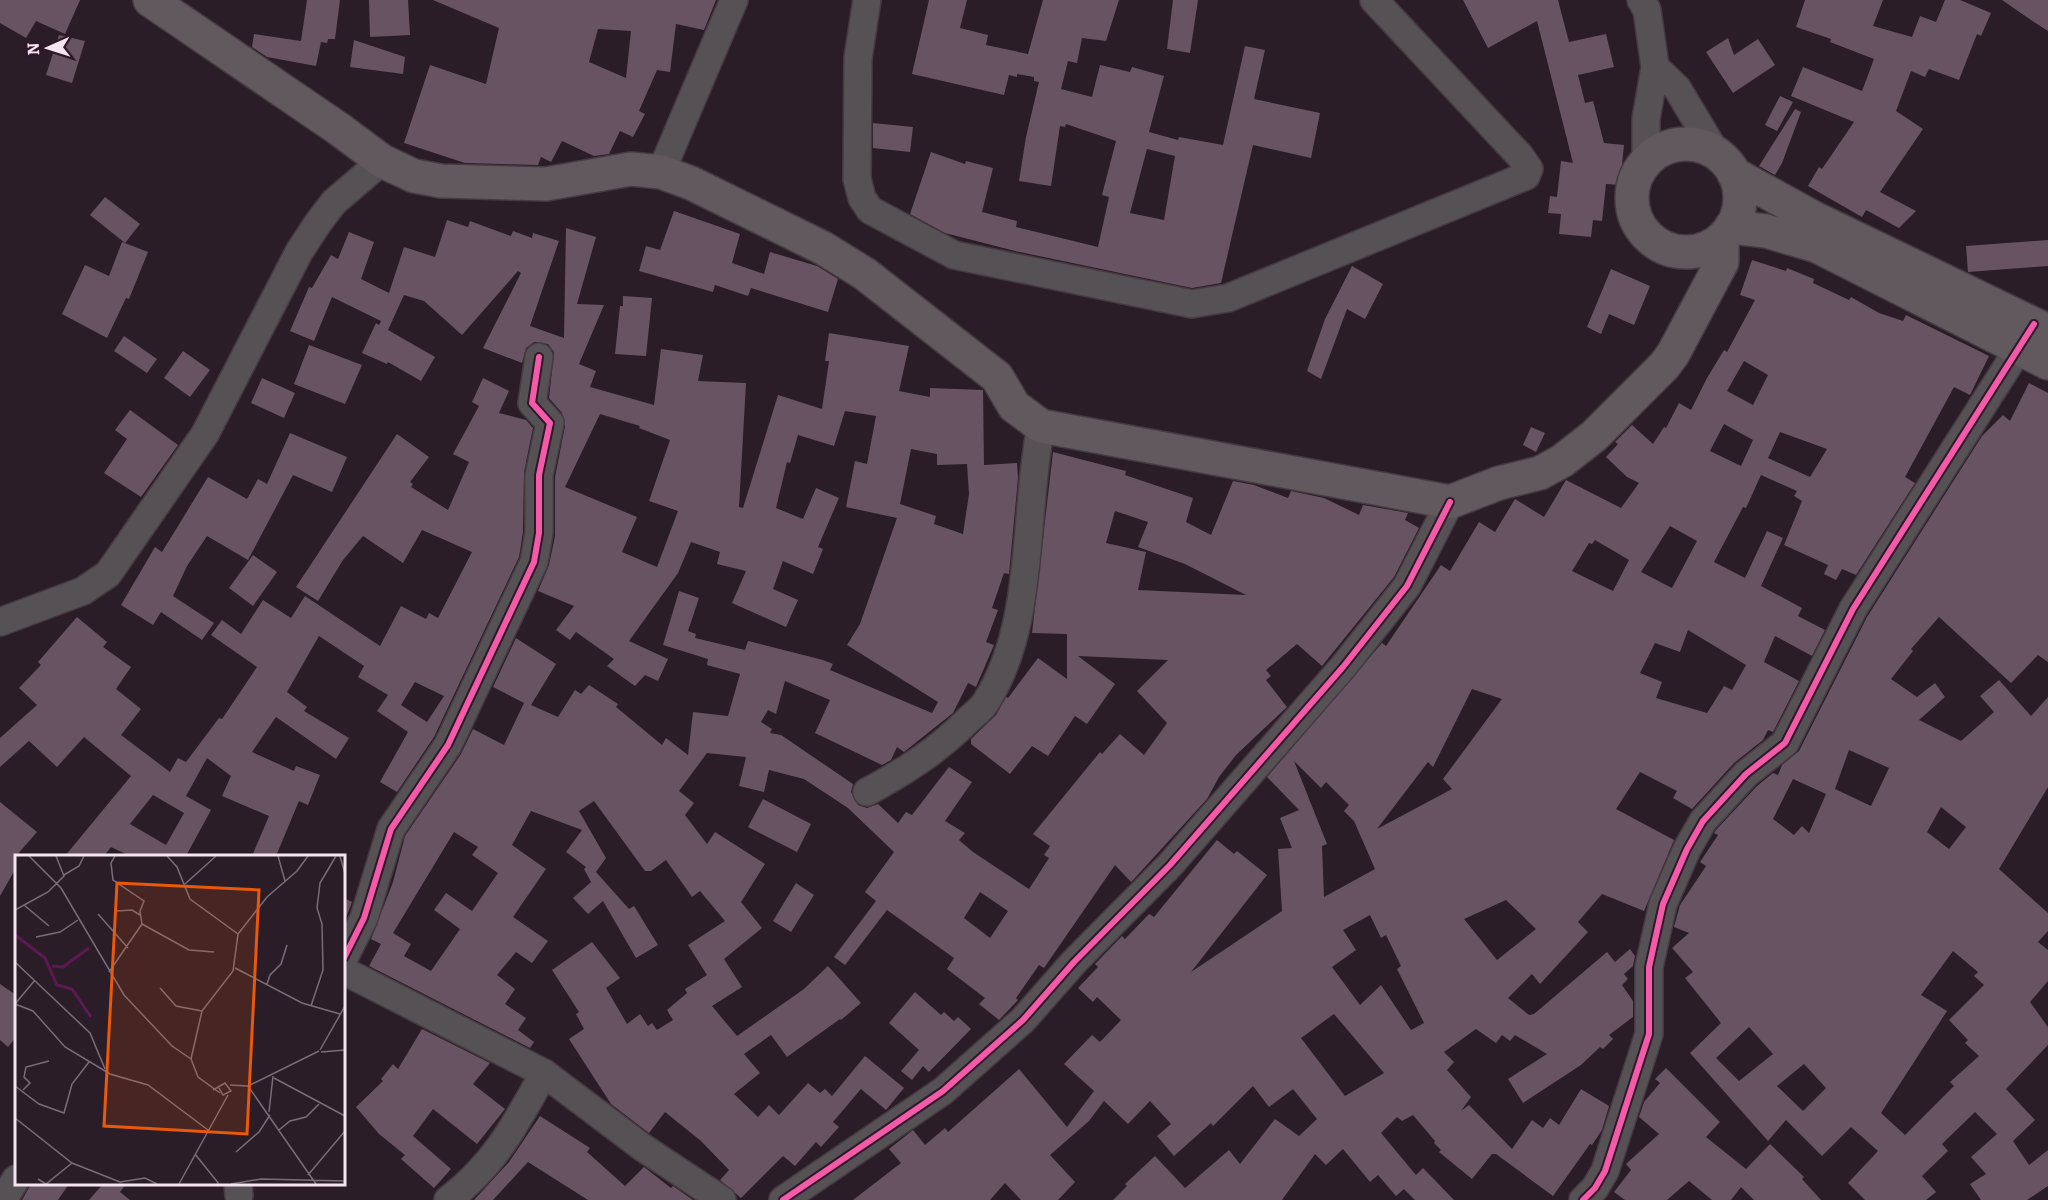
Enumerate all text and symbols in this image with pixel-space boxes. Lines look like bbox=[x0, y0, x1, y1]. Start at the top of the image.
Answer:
north arrow bbox=[18, 18, 78, 78]
text: N bbox=[24, 42, 43, 55]
inset map bbox=[15, 855, 345, 1185]

